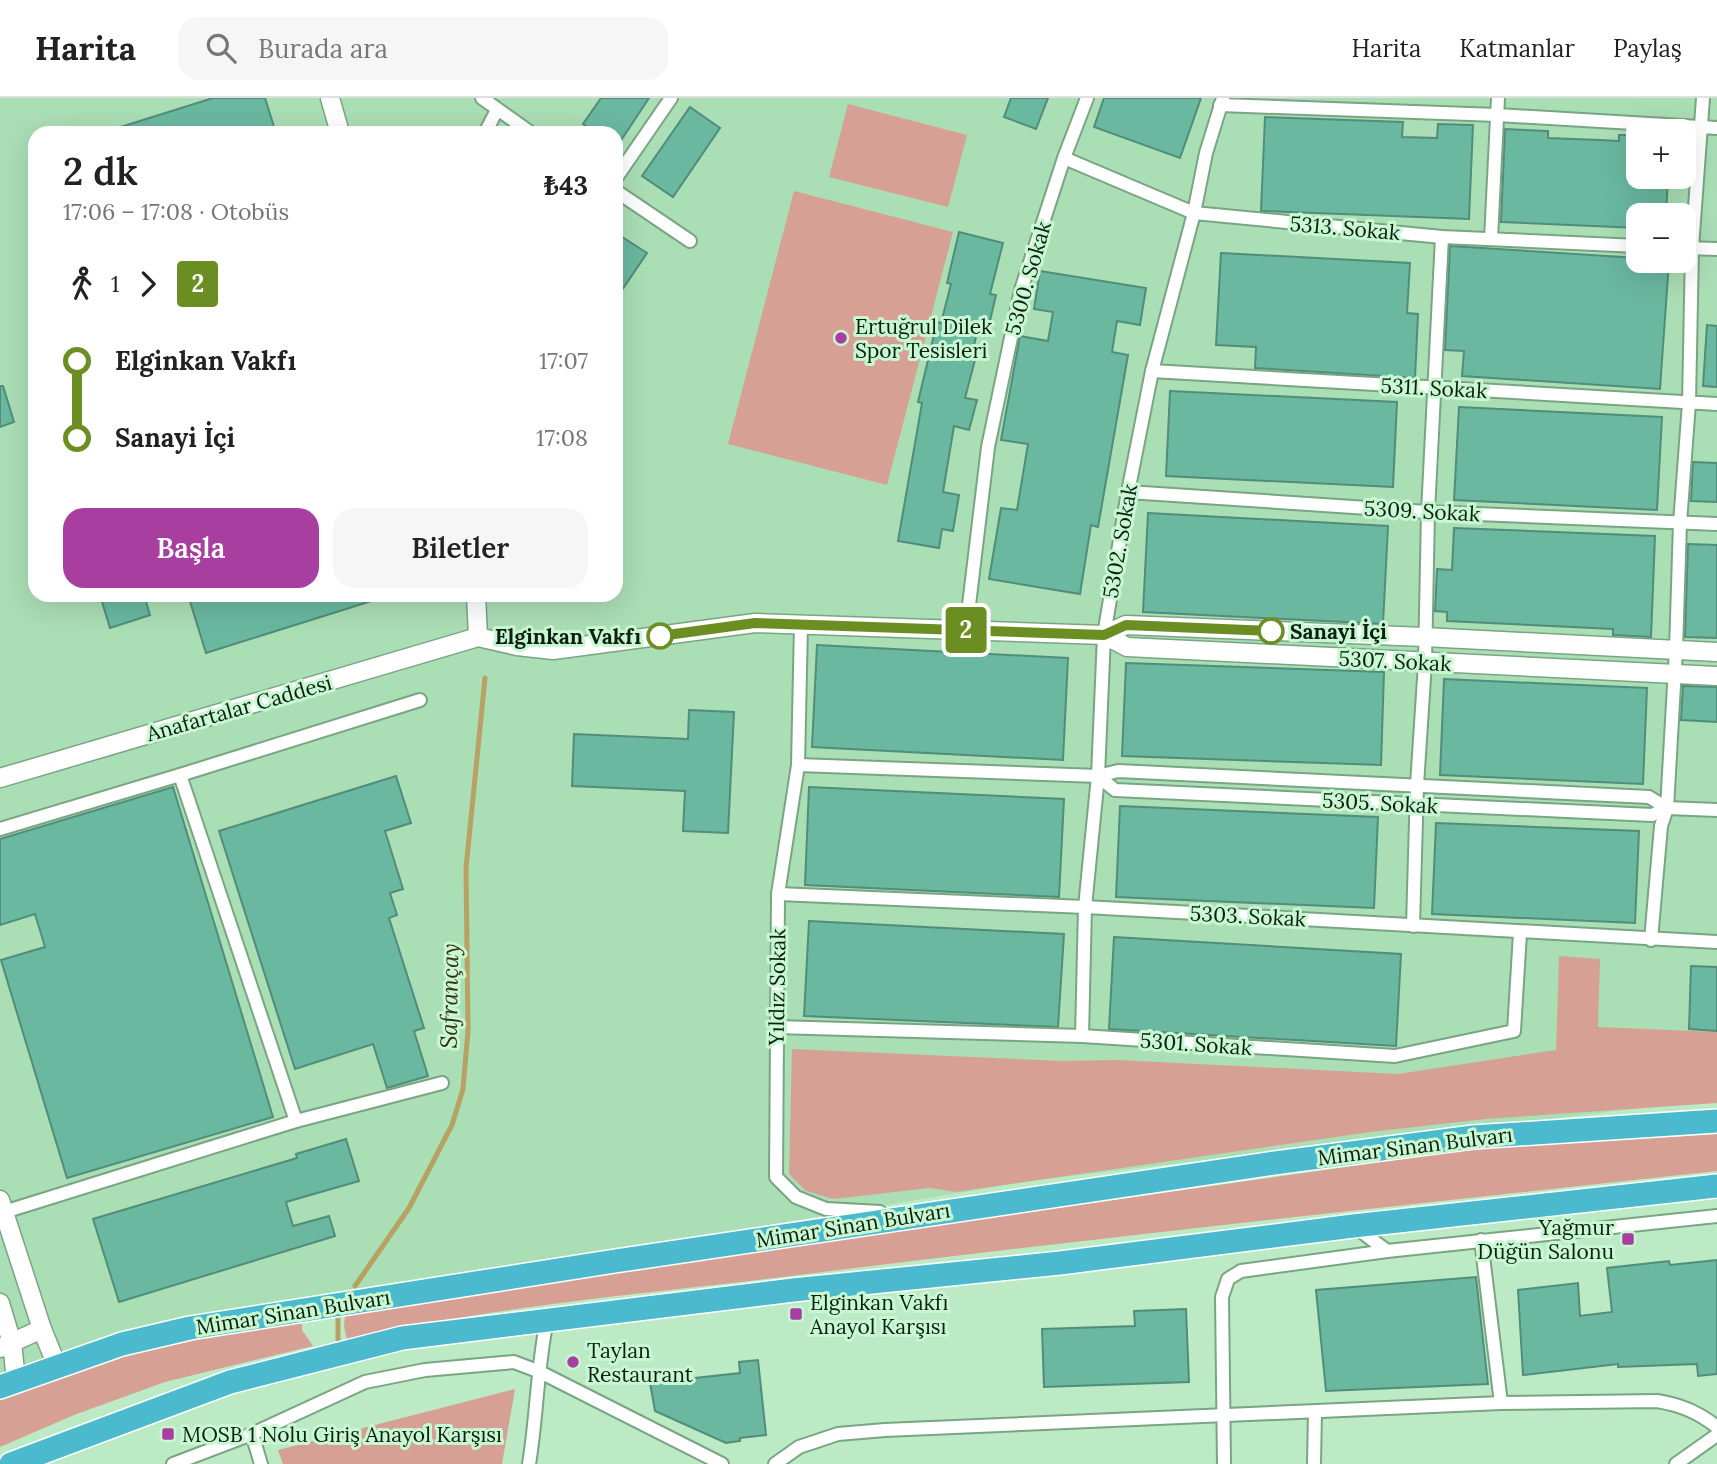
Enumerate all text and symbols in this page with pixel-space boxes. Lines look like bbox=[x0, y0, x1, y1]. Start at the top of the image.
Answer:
search box bbox=[178, 17, 668, 80]
text: Harita bbox=[35, 27, 136, 69]
icon: search bbox=[202, 29, 240, 67]
text: Burada ara bbox=[258, 32, 388, 65]
text: Harita bbox=[1352, 33, 1421, 64]
text: Katmanlar bbox=[1459, 33, 1575, 64]
text: Paylaş bbox=[1613, 33, 1682, 64]
map controls bbox=[1626, 119, 1696, 273]
button: + bbox=[1626, 119, 1696, 189]
text: 2 dk bbox=[63, 147, 138, 195]
text: ₺43 bbox=[544, 169, 588, 202]
text: 17:06 – 17:08 · Otobüs bbox=[63, 197, 289, 226]
button: − bbox=[1626, 203, 1696, 273]
street label: 5313. Sokak bbox=[1289, 210, 1402, 246]
street label: 5300. Sokak bbox=[999, 217, 1057, 338]
icon: walk bbox=[63, 265, 101, 303]
icon: forward bbox=[129, 265, 167, 303]
text: 2 bbox=[191, 268, 204, 299]
text: 1 bbox=[111, 269, 119, 298]
place label: Ertuğrul Dilek Spor Tesisleri bbox=[855, 313, 993, 364]
marker: Ertuğrul Dilek Spor Tesisleri bbox=[833, 330, 849, 346]
text: Elginkan Vakfı bbox=[115, 344, 296, 377]
text: 17:07 bbox=[539, 346, 588, 375]
street label: 5311. Sokak bbox=[1380, 372, 1489, 404]
text: Sanayi İçi bbox=[115, 421, 235, 454]
text: 17:08 bbox=[536, 423, 588, 452]
street label: 5302. Sokak bbox=[1097, 481, 1143, 600]
street label: 5309. Sokak bbox=[1363, 494, 1481, 528]
button: Başla bbox=[63, 508, 319, 588]
button: Biletler bbox=[333, 508, 588, 588]
line badge: 2 bbox=[943, 607, 989, 653]
text: 2 bbox=[960, 614, 972, 645]
marker: Sanayi İçi bbox=[1258, 618, 1284, 644]
place label: Sanayi İçi bbox=[1290, 618, 1387, 645]
place label: Elginkan Vakfı bbox=[495, 623, 641, 650]
marker: Elginkan Vakfı bbox=[647, 623, 673, 649]
street label: 5307. Sokak bbox=[1338, 645, 1453, 677]
street label: Anafartalar Caddesi bbox=[142, 669, 335, 748]
street label: 5305. Sokak bbox=[1321, 786, 1439, 820]
street label: 5303. Sokak bbox=[1189, 899, 1307, 933]
street label: Yıldız Sokak bbox=[762, 928, 792, 1047]
water label: Safrançay bbox=[434, 943, 464, 1049]
street label: 5301. Sokak bbox=[1139, 1027, 1254, 1061]
street label: Mimar Sinan Bulvarı bbox=[1316, 1121, 1514, 1171]
street label: Mimar Sinan Bulvarı bbox=[754, 1196, 952, 1254]
place label: Yağmur Düğün Salonu bbox=[1477, 1214, 1614, 1265]
marker: Yağmur Düğün Salonu bbox=[1620, 1231, 1636, 1247]
street label: Mimar Sinan Bulvarı bbox=[194, 1283, 392, 1341]
place label: Elginkan Vakfı Anayol Karşısı bbox=[809, 1289, 948, 1340]
marker: Elginkan Vakfı Anayol Karşısı bbox=[788, 1306, 804, 1322]
place label: Taylan Restaurant bbox=[587, 1337, 694, 1388]
marker: Taylan Restaurant bbox=[565, 1354, 581, 1370]
place label: MOSB 1 Nolu Giriş Anayol Karşısı bbox=[182, 1421, 502, 1448]
marker: MOSB 1 Nolu Giriş Anayol Karşısı bbox=[160, 1426, 176, 1442]

